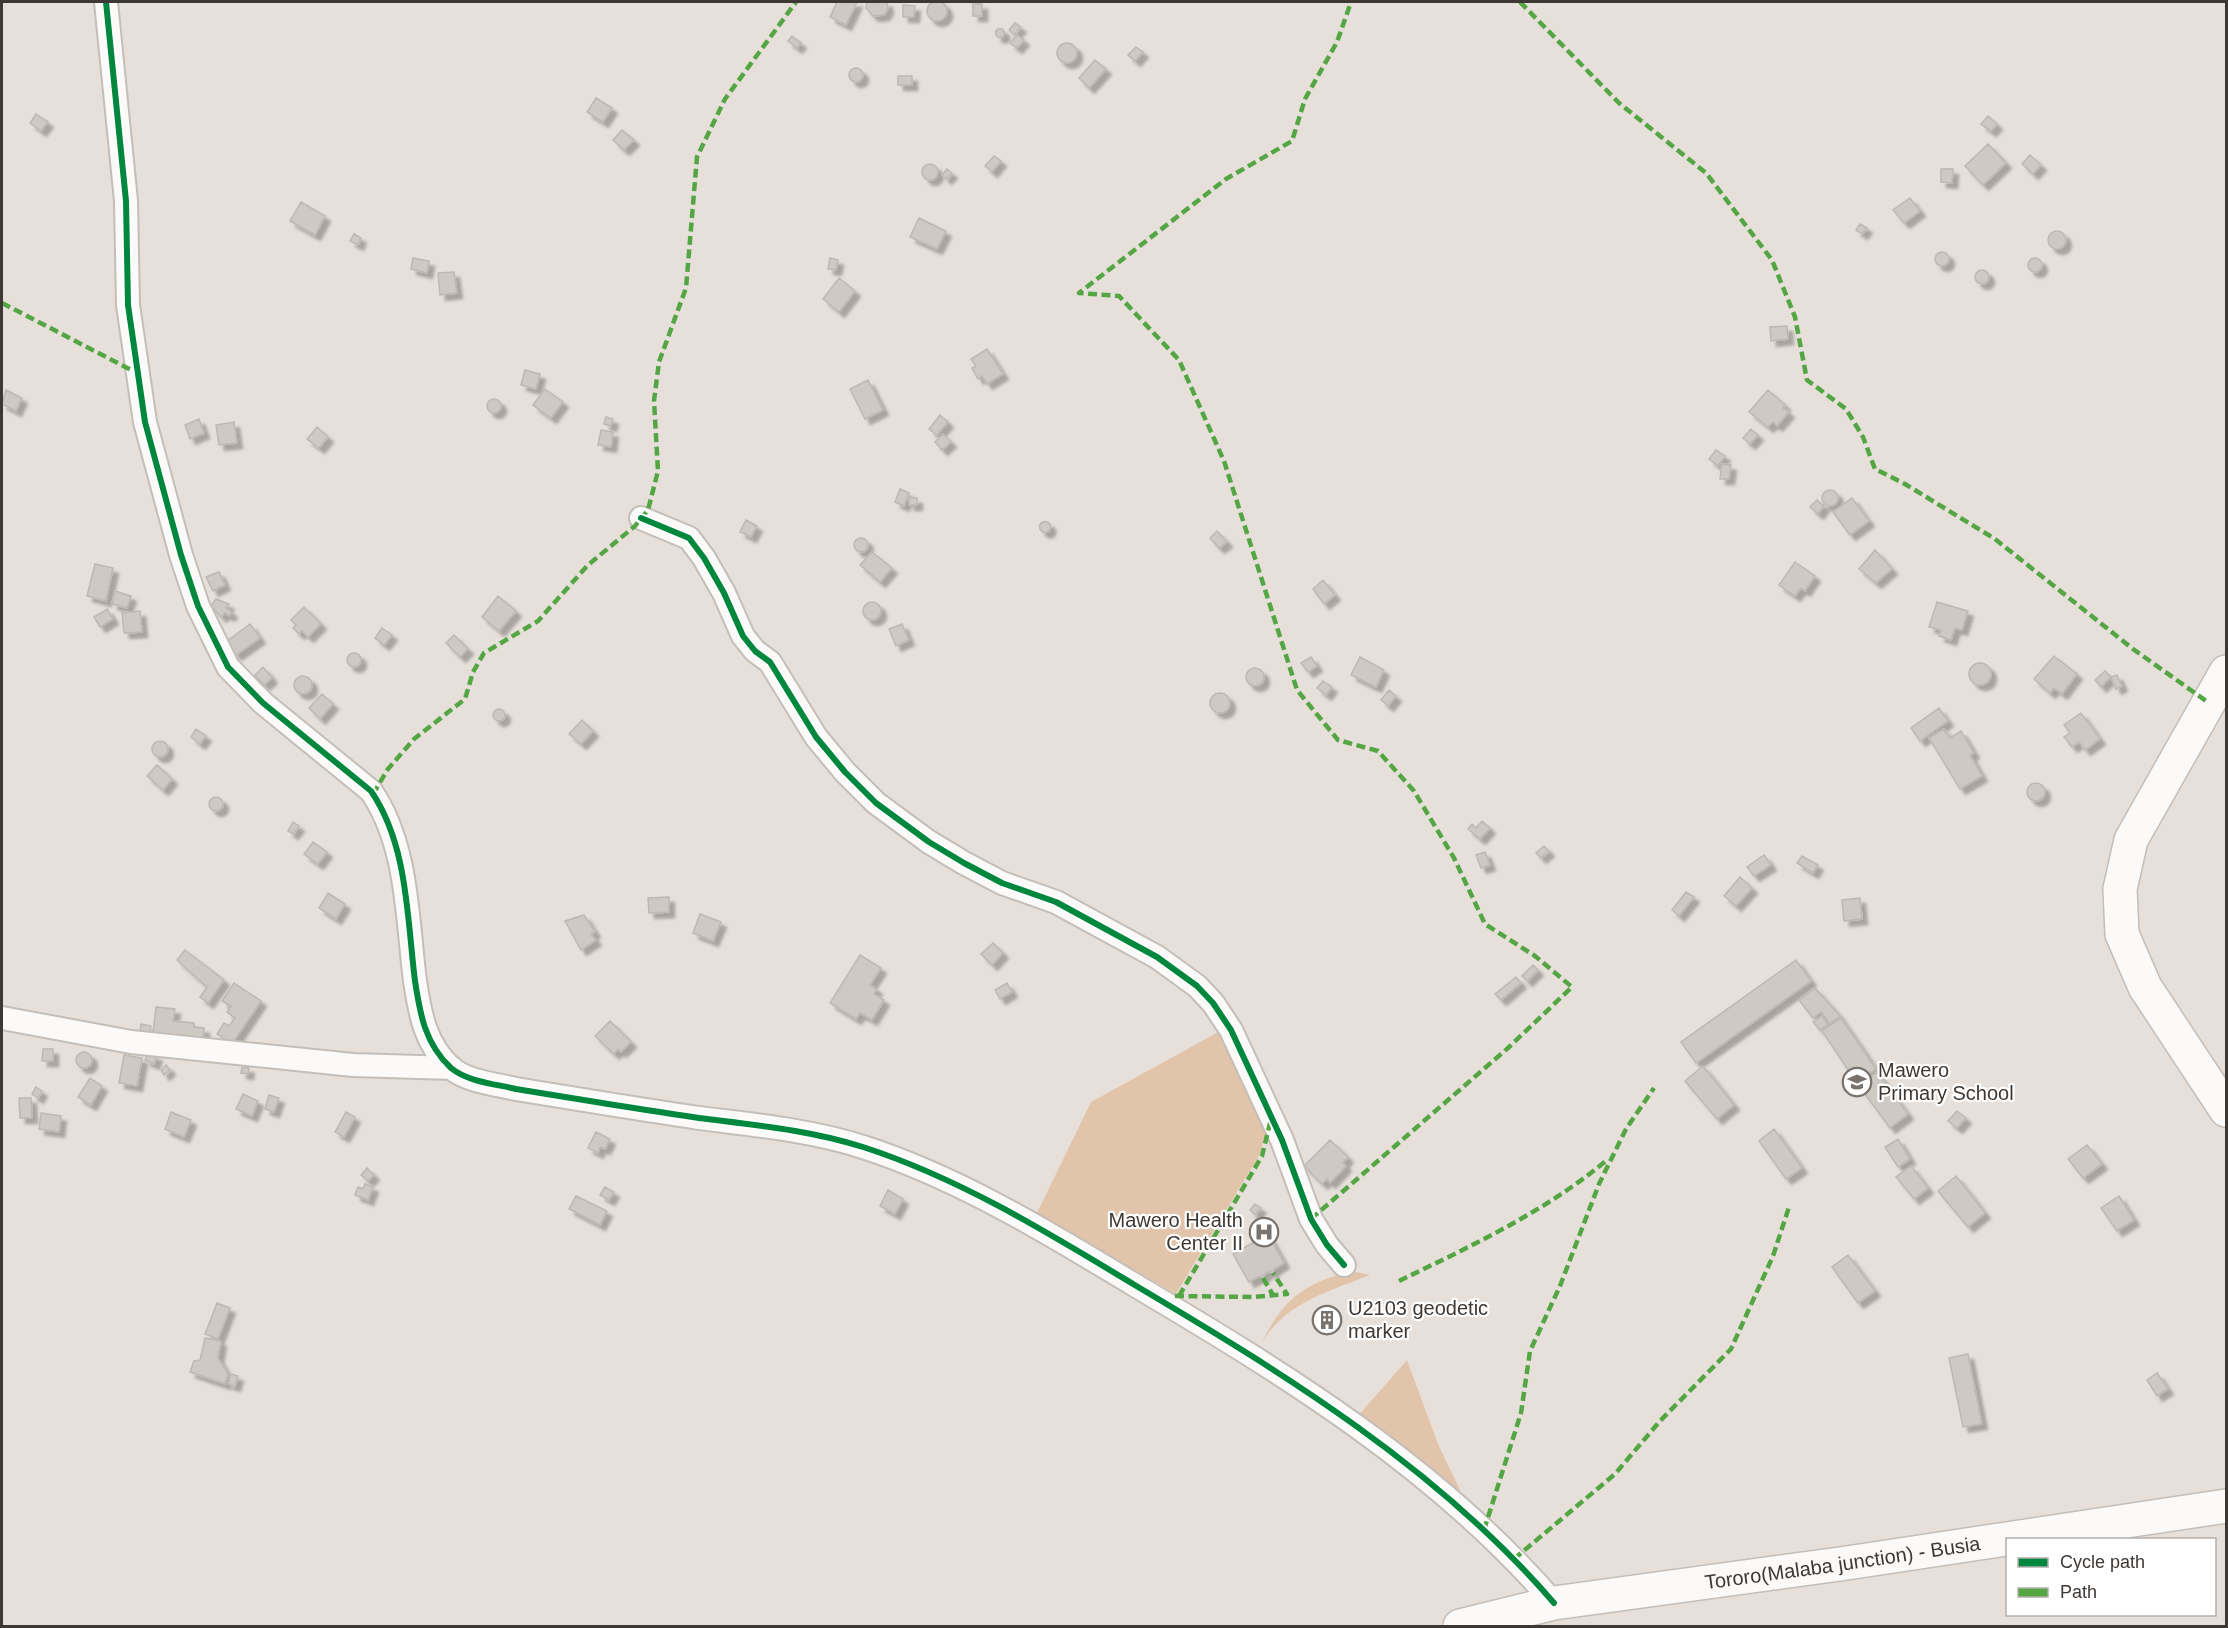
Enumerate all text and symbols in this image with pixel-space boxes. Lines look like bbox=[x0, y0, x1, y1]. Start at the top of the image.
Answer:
place label: Mawero Primary School bbox=[1878, 1059, 2014, 1104]
school or university icon: Mawero Primary School bbox=[1841, 1066, 1873, 1098]
place label: Mawero Health Center II bbox=[1108, 1209, 1243, 1254]
hospital icon: Mawero Health Center II bbox=[1248, 1216, 1280, 1248]
place label: U2103 geodetic marker bbox=[1348, 1297, 1488, 1342]
building icon: U2103 geodetic marker bbox=[1311, 1304, 1343, 1336]
street label: Tororo(Malaba junction) - Busia bbox=[1703, 1532, 1983, 1593]
legend bbox=[2006, 1538, 2216, 1616]
text: Cycle path bbox=[2060, 1552, 2145, 1572]
text: Path bbox=[2060, 1582, 2097, 1602]

